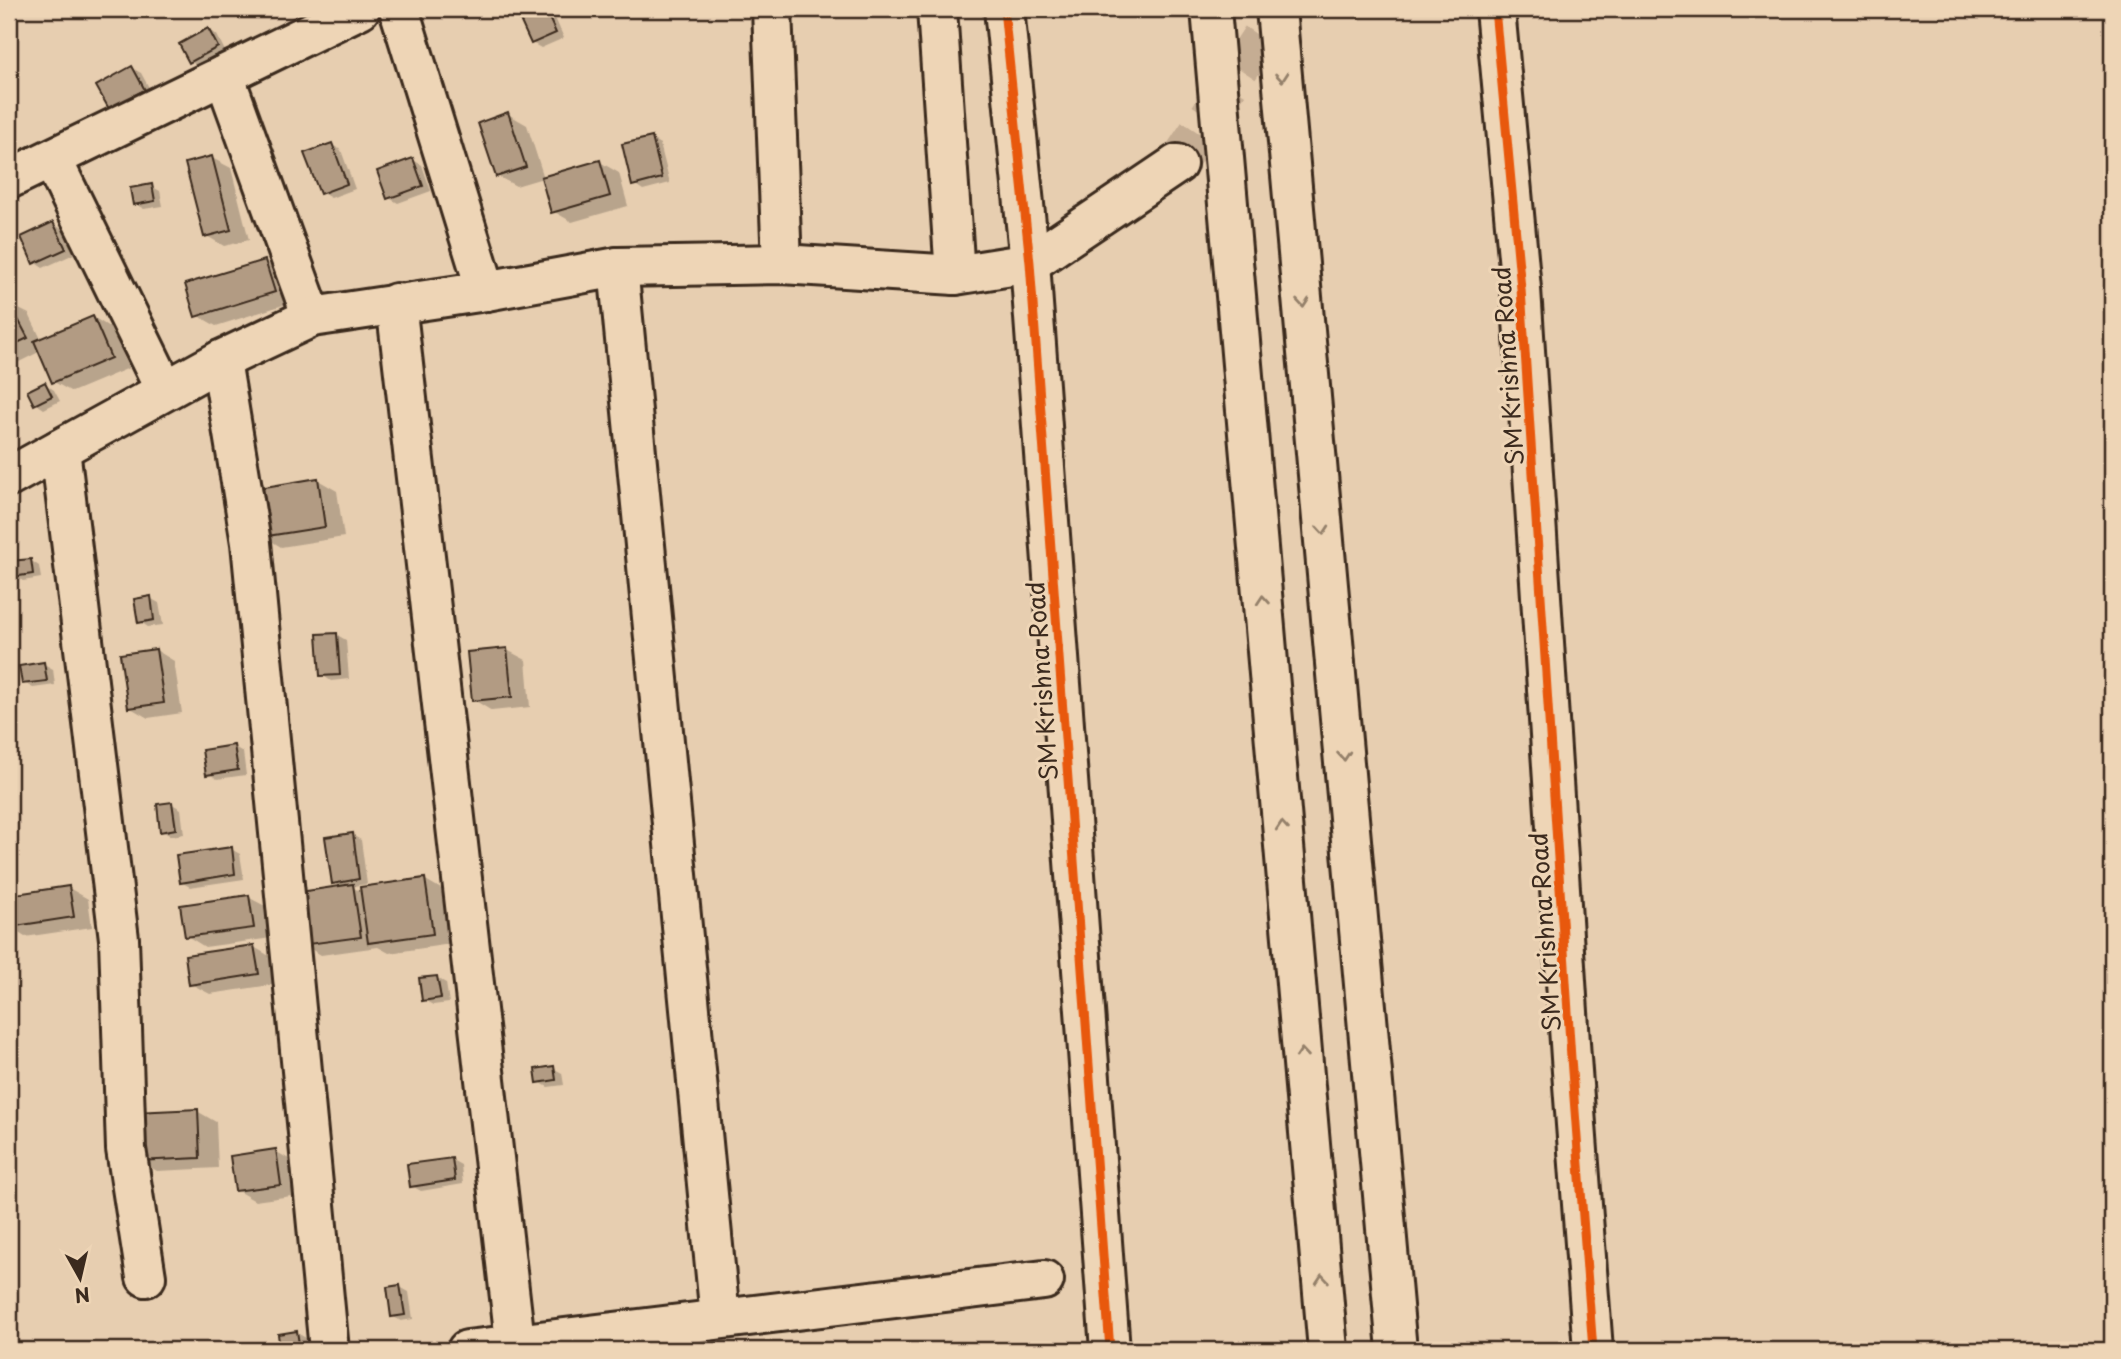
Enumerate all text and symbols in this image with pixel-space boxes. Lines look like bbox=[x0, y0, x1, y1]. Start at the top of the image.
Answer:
one-way arrow bbox=[1274, 72, 1289, 83]
street label: SM Krishna Road bbox=[1482, 265, 1532, 467]
one-way arrow bbox=[1295, 298, 1310, 309]
one-way arrow bbox=[1315, 525, 1330, 536]
street label: SM Krishna Road bbox=[1016, 580, 1066, 782]
one-way arrow bbox=[1256, 594, 1271, 605]
one-way arrow bbox=[1336, 751, 1351, 762]
one-way arrow bbox=[1275, 820, 1290, 832]
street label: SM Krishna Road bbox=[1519, 831, 1569, 1033]
one-way arrow bbox=[1295, 1047, 1310, 1058]
north arrow bbox=[46, 1244, 116, 1314]
one-way arrow bbox=[1315, 1274, 1330, 1285]
text: N bbox=[73, 1281, 92, 1311]

